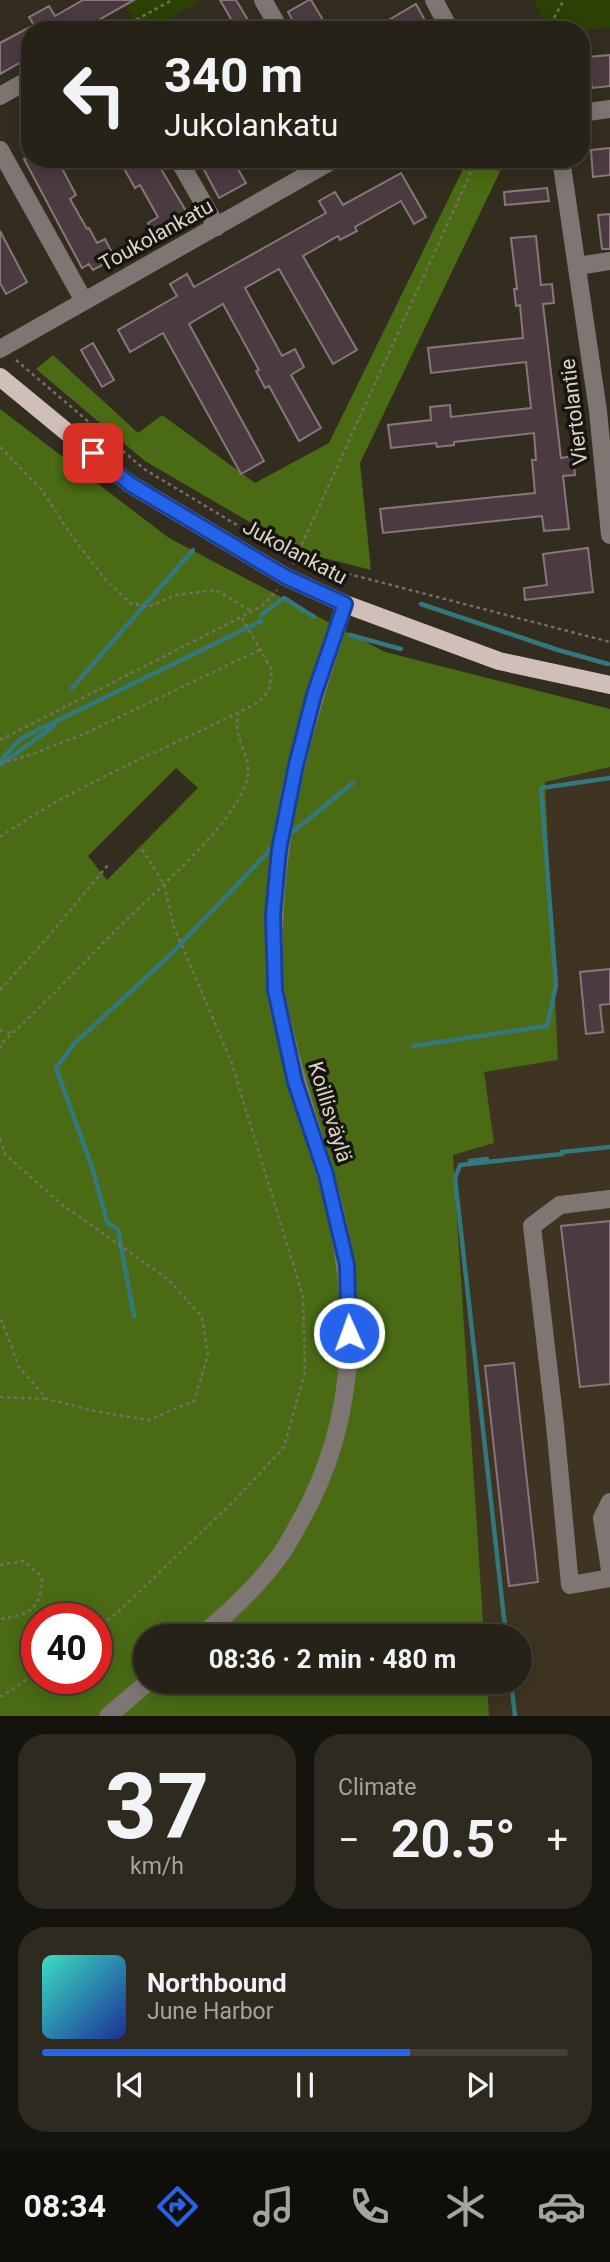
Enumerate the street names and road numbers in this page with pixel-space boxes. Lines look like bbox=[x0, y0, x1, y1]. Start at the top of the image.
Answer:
street label: Toukolankatu bbox=[95, 194, 217, 276]
street label: Viertolantie bbox=[556, 357, 592, 467]
street label: Jukolankatu bbox=[239, 515, 351, 589]
street label: Koillisväylä bbox=[303, 1059, 357, 1165]

